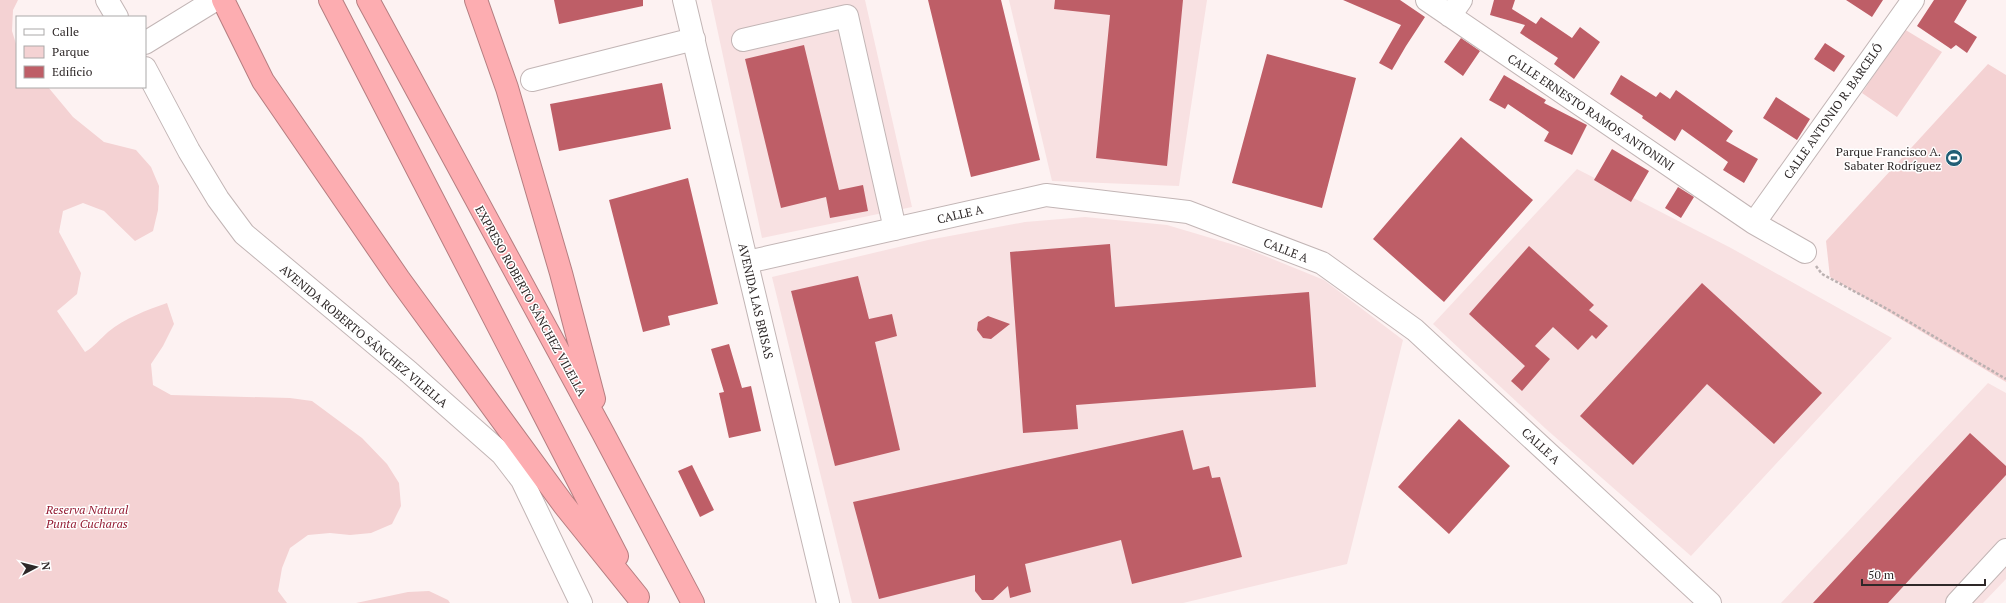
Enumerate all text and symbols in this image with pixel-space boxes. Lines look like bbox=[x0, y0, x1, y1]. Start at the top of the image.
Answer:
legend bbox=[16, 16, 146, 88]
text: Calle bbox=[52, 24, 79, 39]
street label: CALLE ANTONIO R. BARCELÓ bbox=[1780, 40, 1886, 182]
text: Parque bbox=[52, 44, 89, 59]
street label: CALLE ERNESTO RAMOS ANTONINI bbox=[1505, 50, 1677, 174]
text: Edificio bbox=[52, 64, 93, 79]
place label: Parque Francisco A. Sabater Rodríguez bbox=[1836, 144, 1941, 173]
sports icon: Parque Francisco A. Sabater Rodríguez bbox=[1944, 148, 1964, 168]
street label: CALLE A bbox=[936, 201, 985, 227]
street label: EXPRESO ROBERTO SÁNCHEZ VILELLA bbox=[472, 203, 590, 400]
street label: CALLE A bbox=[1262, 235, 1311, 266]
street label: AVENIDA LAS BRISAS bbox=[735, 242, 777, 360]
street label: AVENIDA ROBERTO SÁNCHEZ VILELLA bbox=[277, 261, 452, 411]
street label: CALLE A bbox=[1519, 425, 1564, 468]
park label: Reserva Natural Punta Cucharas bbox=[45, 502, 129, 531]
north arrow bbox=[16, 547, 56, 587]
text: N bbox=[38, 561, 53, 571]
scale bar bbox=[1862, 561, 1985, 587]
text: 50 m bbox=[1868, 567, 1895, 582]

